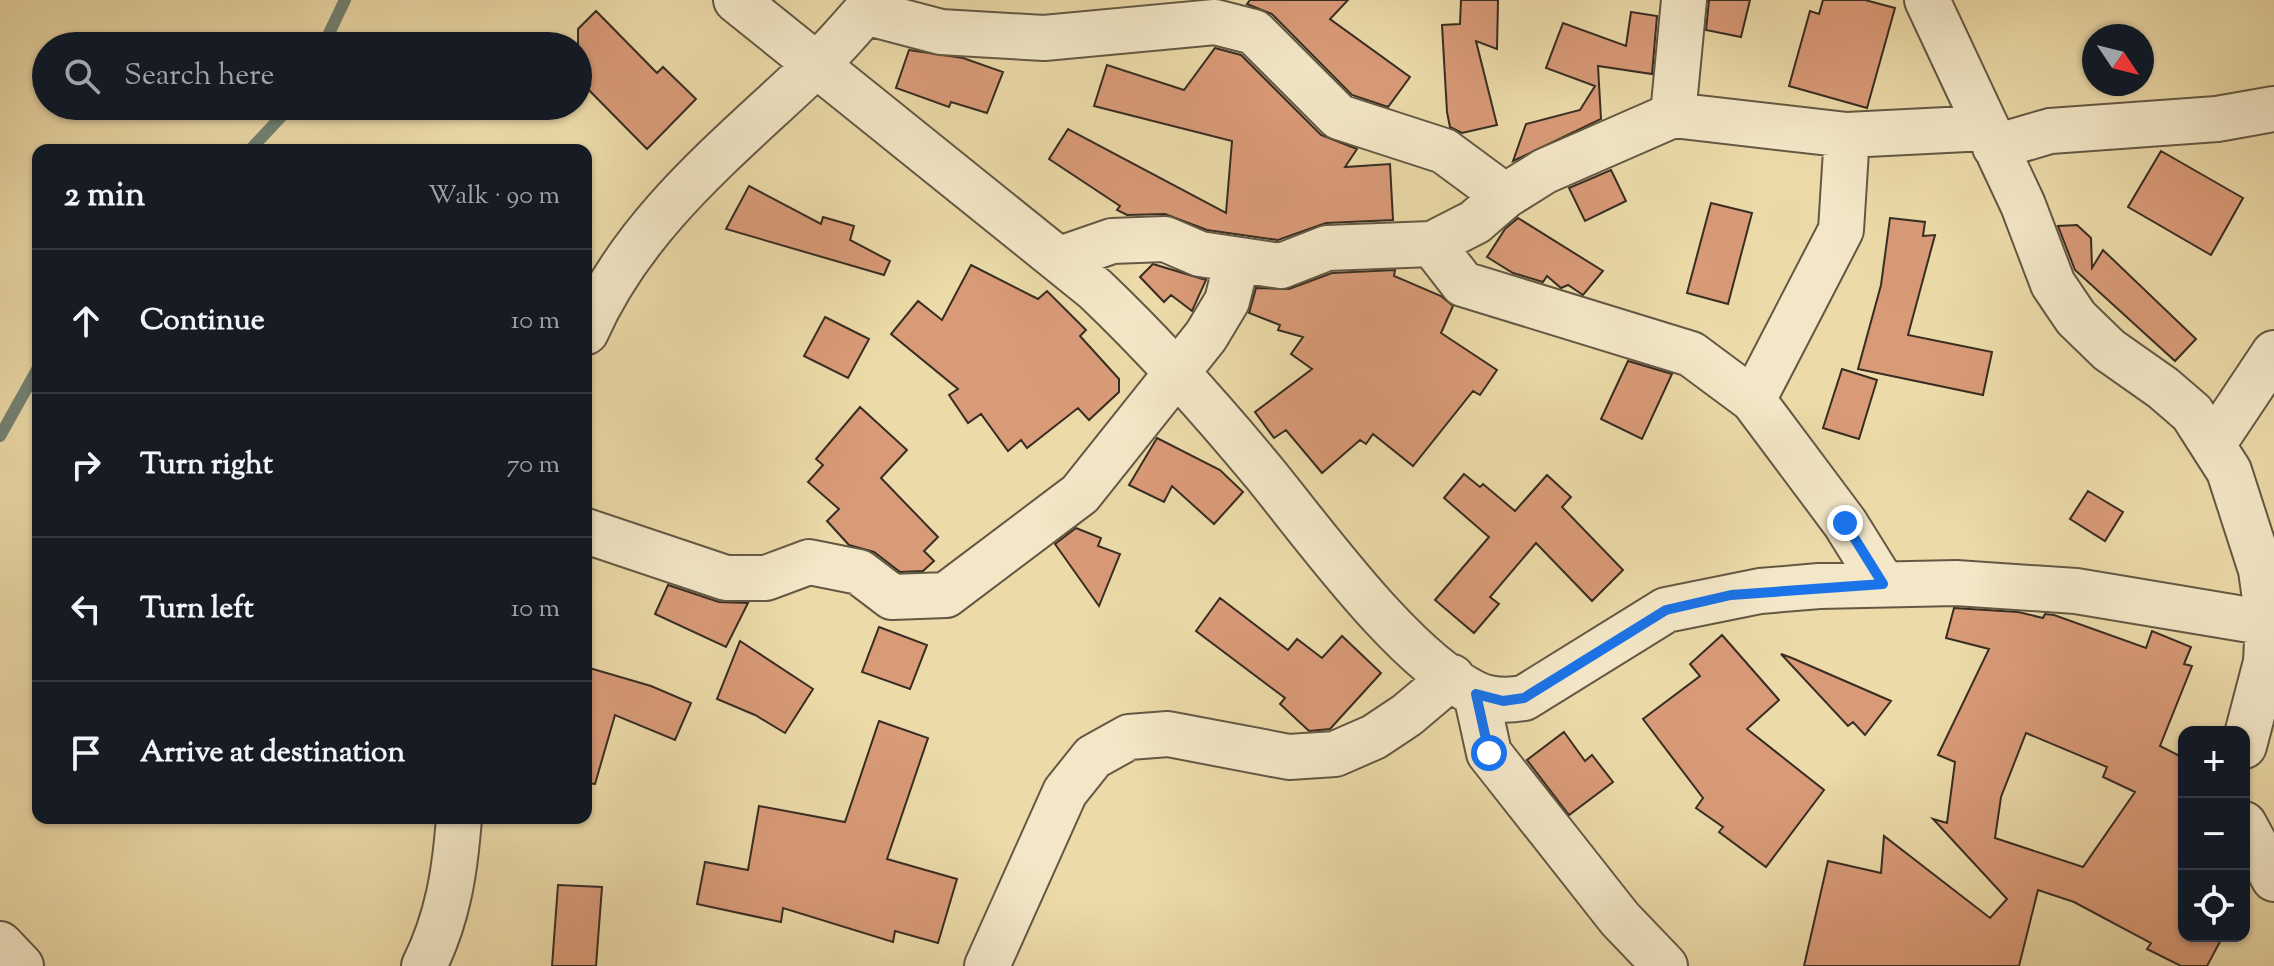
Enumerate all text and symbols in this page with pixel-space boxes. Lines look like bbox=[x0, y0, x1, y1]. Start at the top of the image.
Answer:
north arrow bbox=[2082, 24, 2154, 96]
search box bbox=[32, 32, 592, 120]
icon: search bbox=[60, 54, 104, 98]
text: Search here bbox=[124, 55, 274, 98]
text: 2 min bbox=[64, 172, 145, 221]
text: Walk · 90 m bbox=[428, 178, 560, 215]
icon: ahead bbox=[64, 299, 108, 343]
text: Continue bbox=[140, 300, 265, 343]
text: 10 m bbox=[511, 303, 560, 340]
icon: right bbox=[64, 443, 108, 487]
text: Turn right bbox=[140, 444, 273, 487]
text: 70 m bbox=[507, 447, 560, 484]
route end bbox=[1827, 505, 1863, 541]
icon: left bbox=[64, 587, 108, 631]
text: Turn left bbox=[140, 588, 254, 631]
text: 10 m bbox=[511, 591, 560, 628]
map controls bbox=[2178, 726, 2250, 942]
button: + bbox=[2178, 726, 2250, 798]
icon: arrive bbox=[64, 731, 108, 775]
text: Arrive at destination bbox=[140, 732, 405, 775]
route start bbox=[1471, 735, 1507, 771]
button: − bbox=[2178, 798, 2250, 870]
button: locate bbox=[2178, 870, 2250, 942]

